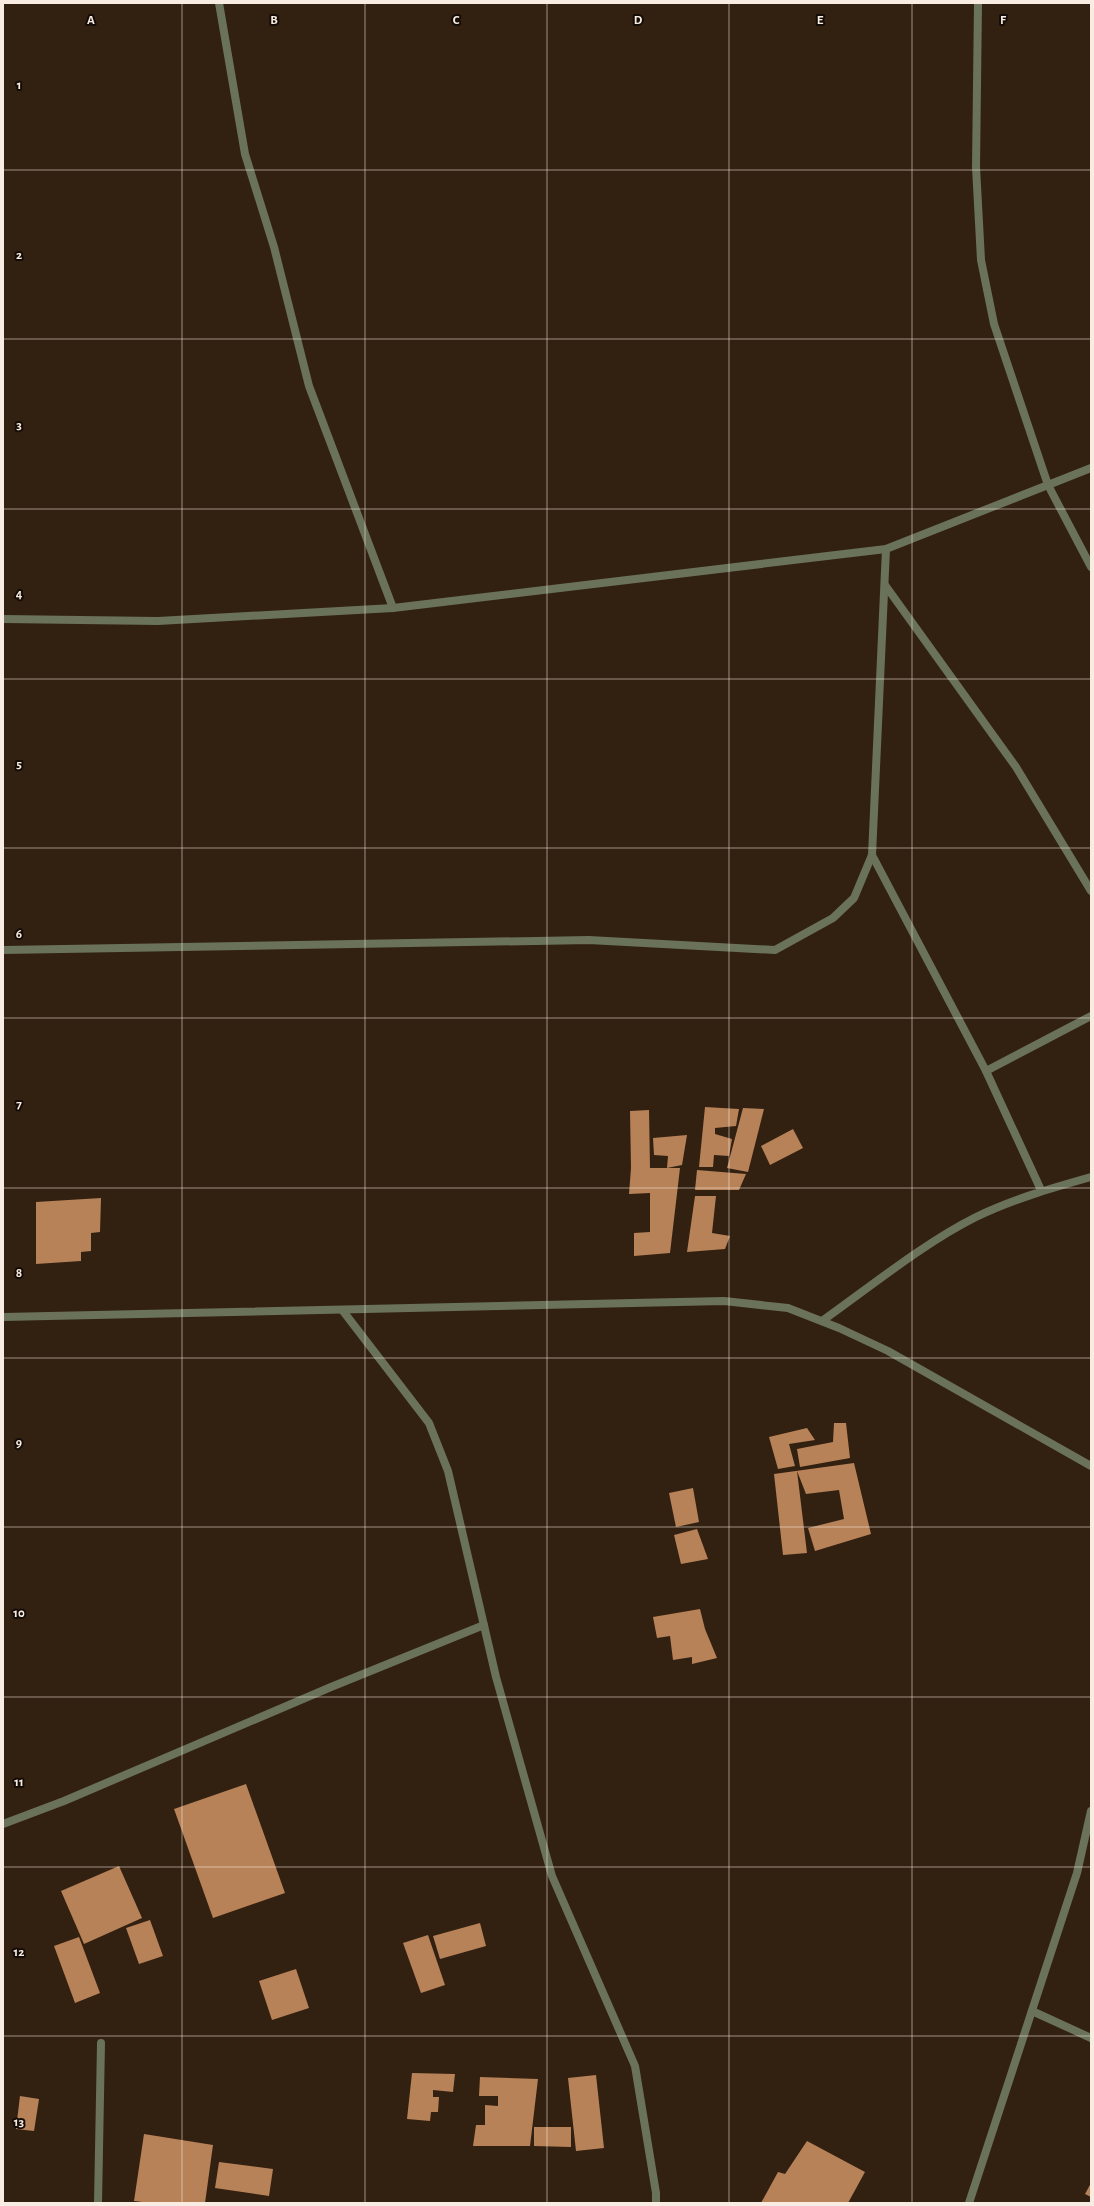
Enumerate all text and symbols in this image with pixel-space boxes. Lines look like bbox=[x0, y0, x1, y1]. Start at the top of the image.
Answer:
text: A bbox=[87, 14, 95, 27]
text: B bbox=[270, 14, 278, 27]
text: C bbox=[453, 14, 460, 27]
text: D bbox=[634, 14, 643, 27]
text: E bbox=[817, 14, 824, 27]
text: F bbox=[1000, 14, 1007, 27]
text: 1 bbox=[17, 79, 21, 92]
text: 2 bbox=[16, 249, 22, 262]
text: 3 bbox=[16, 419, 22, 432]
text: 4 bbox=[16, 588, 23, 601]
text: 5 bbox=[16, 758, 22, 771]
text: 6 bbox=[16, 928, 22, 941]
text: 7 bbox=[16, 1098, 22, 1111]
text: 8 bbox=[16, 1267, 22, 1280]
text: 9 bbox=[16, 1437, 22, 1450]
text: 10 bbox=[13, 1607, 25, 1620]
text: 11 bbox=[14, 1776, 24, 1789]
text: 12 bbox=[14, 1946, 24, 1959]
text: 13 bbox=[14, 2116, 25, 2129]

